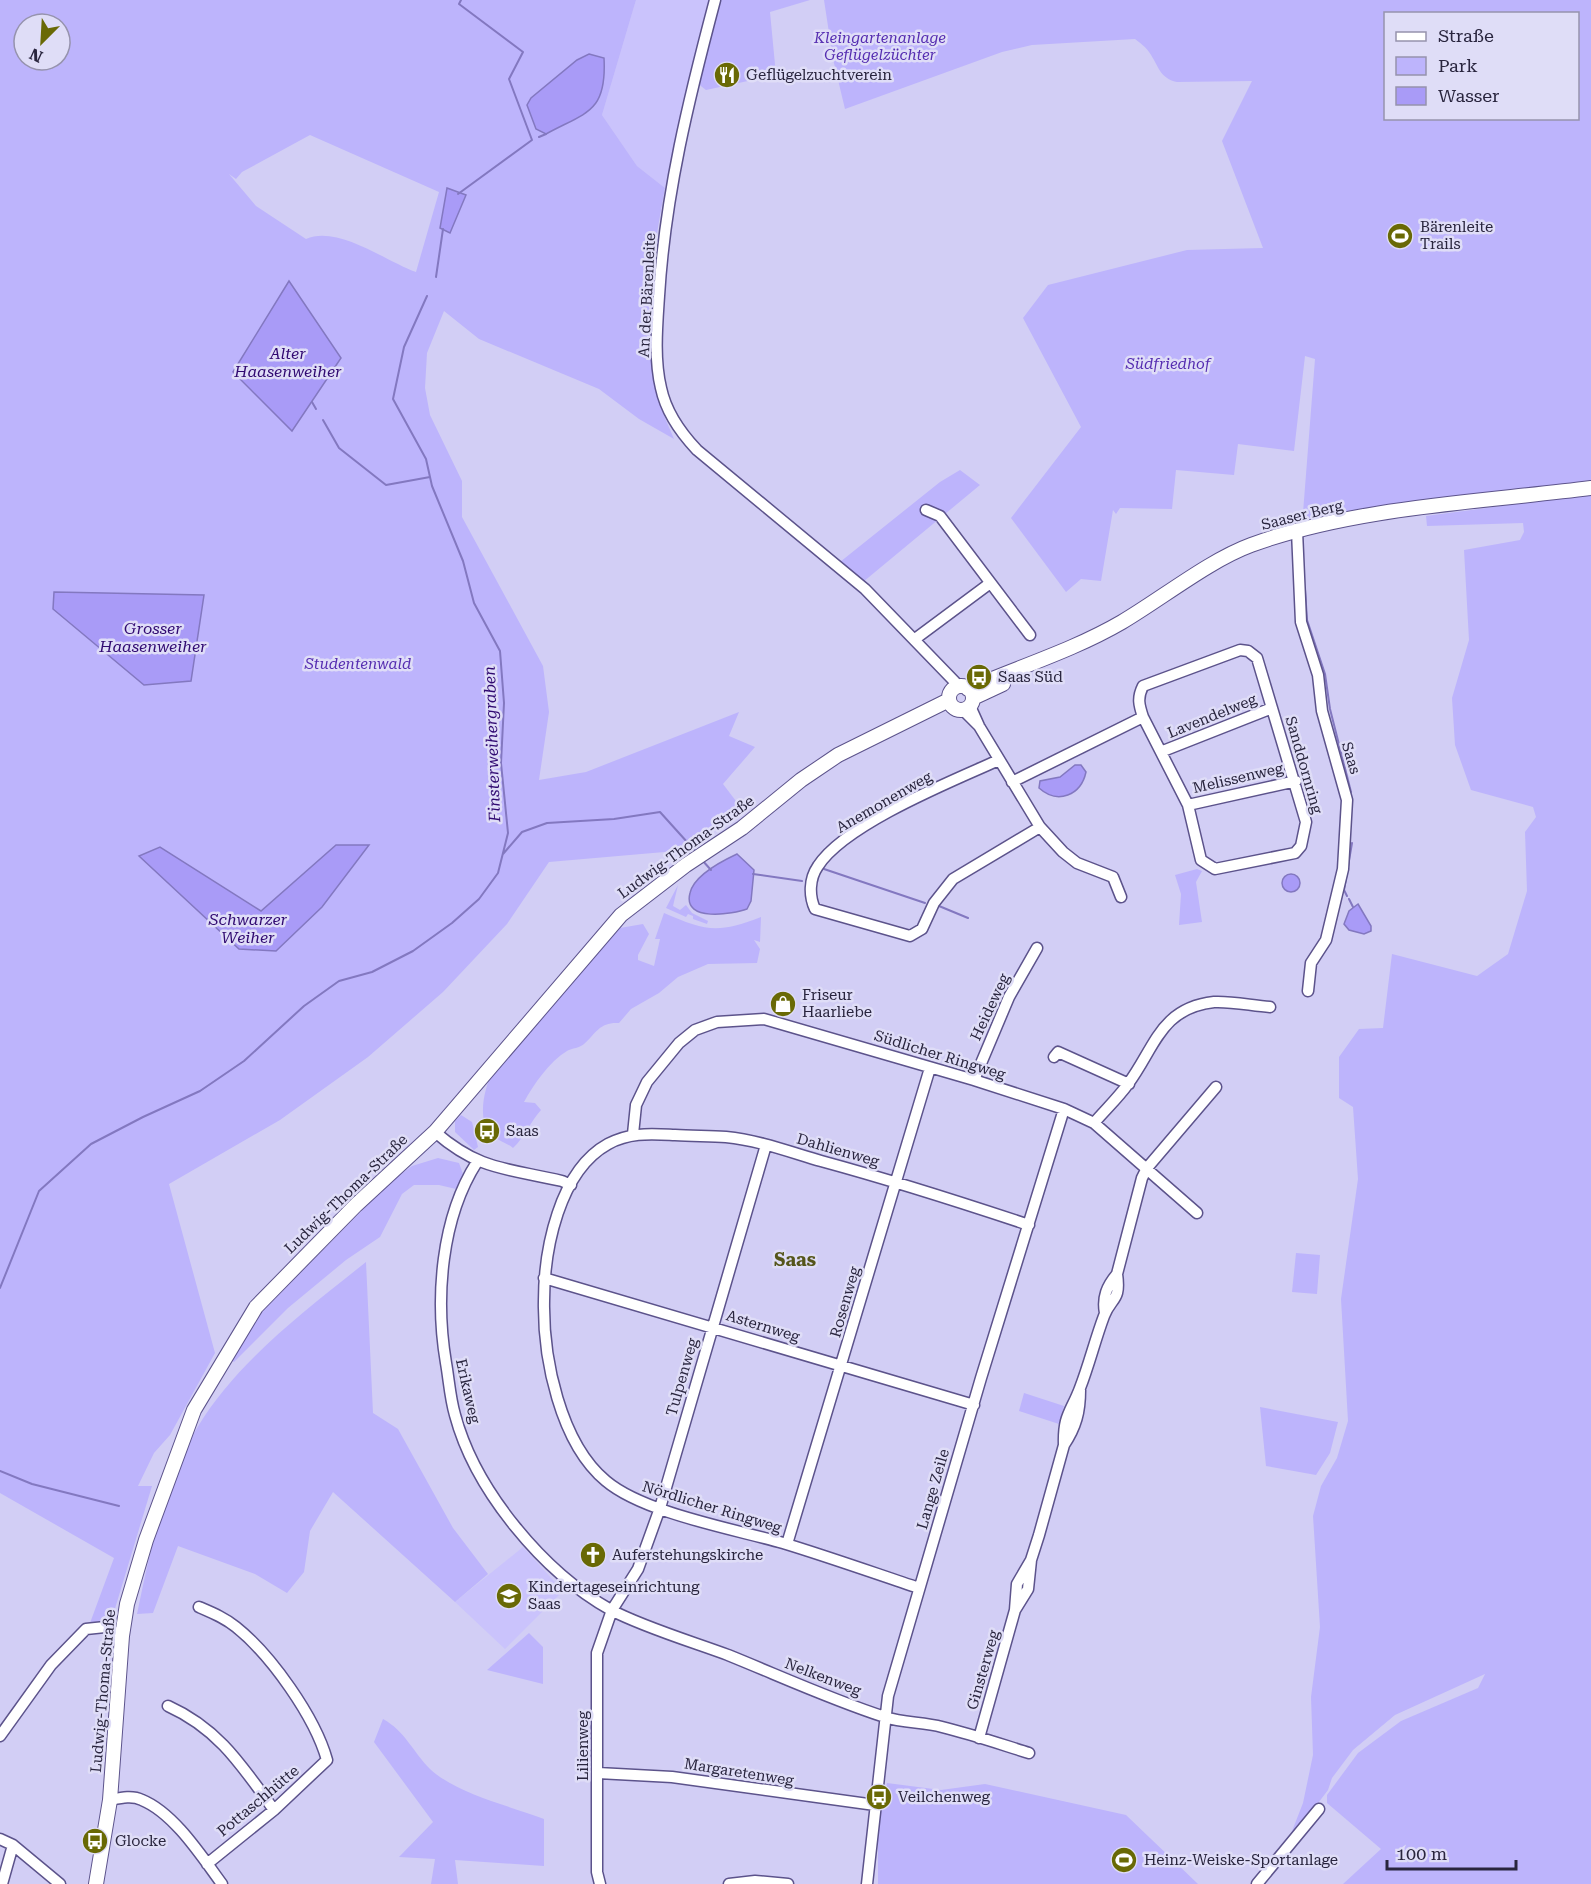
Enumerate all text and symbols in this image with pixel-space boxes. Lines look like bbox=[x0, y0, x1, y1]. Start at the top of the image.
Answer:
north arrow bbox=[12, 12, 72, 72]
legend bbox=[1384, 12, 1579, 120]
text: Straße bbox=[1438, 25, 1494, 46]
park label: Kleingartenanlage Geflügelzüchter bbox=[813, 29, 946, 64]
text: N bbox=[27, 44, 46, 66]
text: Park bbox=[1438, 55, 1478, 76]
restaurant icon: Geflügelzuchtverein bbox=[712, 60, 742, 90]
place label: Geflügelzuchtverein bbox=[746, 66, 892, 84]
text: Wasser bbox=[1438, 85, 1499, 106]
place label: Bärenleite Trails bbox=[1420, 218, 1493, 253]
sports icon: Bärenleite Trails bbox=[1385, 221, 1415, 251]
street label: An der Bärenleite bbox=[635, 232, 659, 358]
water label: Alter Haasenweiher bbox=[233, 344, 342, 381]
park label: Südfriedhof bbox=[1125, 355, 1212, 373]
street label: Saaser Berg bbox=[1259, 496, 1345, 534]
water label: Grosser Haasenweiher bbox=[98, 619, 207, 656]
park label: Studentenwald bbox=[304, 655, 411, 673]
bus stop icon: Saas Süd bbox=[964, 662, 994, 692]
water label: Finsterweihergraben bbox=[480, 666, 504, 823]
place label: Saas Süd bbox=[998, 668, 1063, 686]
street label: Lavendelweg bbox=[1165, 690, 1260, 742]
street label: Sanddornring bbox=[1281, 714, 1327, 816]
street label: Saas bbox=[1338, 740, 1364, 776]
street label: Melissenweg bbox=[1191, 759, 1285, 797]
street label: Anemonenweg bbox=[833, 767, 935, 837]
street label: Ludwig-Thoma-Straße bbox=[614, 792, 758, 902]
water label: Schwarzer Weiher bbox=[208, 910, 288, 947]
street label: Heideweg bbox=[967, 970, 1014, 1043]
place label: Friseur Haarliebe bbox=[802, 986, 872, 1021]
shop icon: Friseur Haarliebe bbox=[768, 989, 798, 1019]
street label: Südlicher Ringweg bbox=[872, 1026, 1008, 1084]
bus stop icon: Saas bbox=[472, 1116, 502, 1146]
place label: Saas bbox=[506, 1122, 539, 1140]
street label: Dahlienweg bbox=[795, 1130, 882, 1171]
street label: Ludwig-Thoma-Straße bbox=[281, 1131, 411, 1257]
district label: Saas bbox=[774, 1249, 816, 1270]
street label: Rosenweg bbox=[826, 1264, 864, 1340]
street label: Asternweg bbox=[724, 1306, 802, 1346]
street label: Tulpenweg bbox=[662, 1336, 702, 1418]
street label: Erikaweg bbox=[452, 1357, 484, 1426]
street label: Lange Zeile bbox=[913, 1447, 953, 1531]
street label: Nördlicher Ringweg bbox=[640, 1477, 784, 1537]
church icon: Auferstehungskirche bbox=[578, 1540, 608, 1570]
place label: Auferstehungskirche bbox=[612, 1546, 763, 1564]
place label: Kindertageseinrichtung Saas bbox=[528, 1578, 700, 1613]
school or university icon: Kindertageseinrichtung Saas bbox=[494, 1581, 524, 1611]
street label: Ludwig-Thoma-Straße bbox=[87, 1609, 119, 1773]
street label: Ginsterweg bbox=[963, 1628, 1003, 1712]
street label: Nelkenweg bbox=[782, 1654, 864, 1700]
street label: Lilienweg bbox=[574, 1711, 592, 1781]
street label: Margaretenweg bbox=[683, 1754, 796, 1790]
street label: Pottaschhütte bbox=[213, 1762, 303, 1840]
bus stop icon: Veilchenweg bbox=[864, 1782, 894, 1812]
place label: Veilchenweg bbox=[898, 1788, 990, 1806]
bus stop icon: Glocke bbox=[80, 1826, 110, 1856]
place label: Glocke bbox=[115, 1832, 166, 1850]
scale bar bbox=[1387, 1833, 1516, 1871]
text: 100 m bbox=[1396, 1843, 1447, 1864]
sports icon: Heinz-Weiske-Sportanlage bbox=[1109, 1845, 1139, 1875]
place label: Heinz-Weiske-Sportanlage bbox=[1144, 1851, 1338, 1869]

